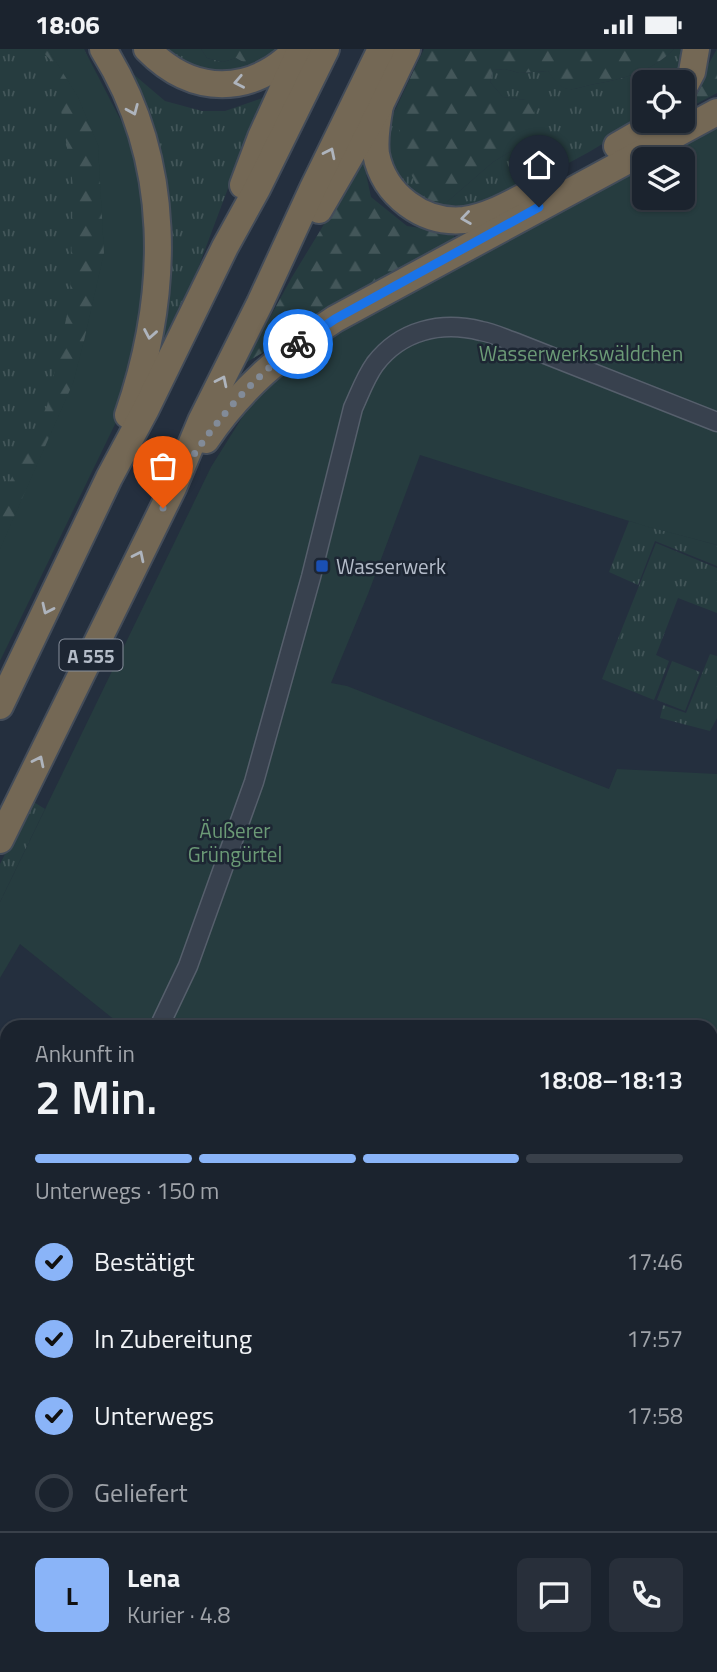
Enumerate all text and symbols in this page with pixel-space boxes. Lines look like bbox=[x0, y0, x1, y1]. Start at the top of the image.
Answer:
text: 18:06 bbox=[35, 5, 100, 44]
map controls bbox=[632, 70, 695, 210]
button: locate bbox=[632, 70, 695, 133]
one-way arrow bbox=[233, 73, 245, 88]
one-way arrow bbox=[125, 103, 139, 115]
pin bbox=[509, 135, 569, 207]
icon: home bbox=[520, 146, 558, 184]
one-way arrow bbox=[322, 147, 336, 160]
button: layers bbox=[632, 147, 695, 210]
one-way arrow bbox=[460, 211, 472, 226]
courier bbox=[263, 309, 333, 379]
icon: bike bbox=[279, 325, 317, 363]
one-way arrow bbox=[143, 328, 158, 340]
park label: Wasserwerkswäldchen bbox=[479, 337, 683, 369]
one-way arrow bbox=[213, 376, 227, 388]
pin bbox=[133, 436, 193, 508]
icon: bag bbox=[144, 447, 182, 485]
place label: Wasserwerk bbox=[336, 550, 446, 582]
one-way arrow bbox=[131, 551, 145, 563]
marker: Wasserwerk bbox=[314, 558, 330, 574]
one-way arrow bbox=[41, 602, 55, 614]
road number: A 555 bbox=[60, 639, 122, 671]
one-way arrow bbox=[31, 756, 45, 768]
park label: Äußerer Grüngürtel bbox=[188, 814, 282, 870]
text: Ankunft in bbox=[35, 1036, 135, 1071]
text: 18:08–18:13 bbox=[538, 1060, 683, 1099]
text: 2 Min. bbox=[35, 1062, 157, 1132]
text: Unterwegs · 150 m bbox=[35, 1173, 219, 1208]
text: Bestätigt bbox=[94, 1242, 195, 1281]
icon: check bbox=[35, 1243, 73, 1281]
text: 17:46 bbox=[626, 1244, 683, 1279]
text: In Zubereitung bbox=[94, 1319, 252, 1358]
icon: check bbox=[35, 1320, 73, 1358]
text: 17:57 bbox=[626, 1321, 683, 1356]
text: Unterwegs bbox=[94, 1396, 214, 1435]
icon: check bbox=[35, 1397, 73, 1435]
text: 17:58 bbox=[626, 1398, 683, 1433]
text: Geliefert bbox=[94, 1473, 188, 1512]
text: Lena bbox=[127, 1558, 180, 1597]
button: chat bbox=[517, 1558, 591, 1632]
button: phone bbox=[609, 1558, 683, 1632]
text: L bbox=[66, 1576, 78, 1615]
text: Kurier · 4.8 bbox=[127, 1597, 230, 1632]

